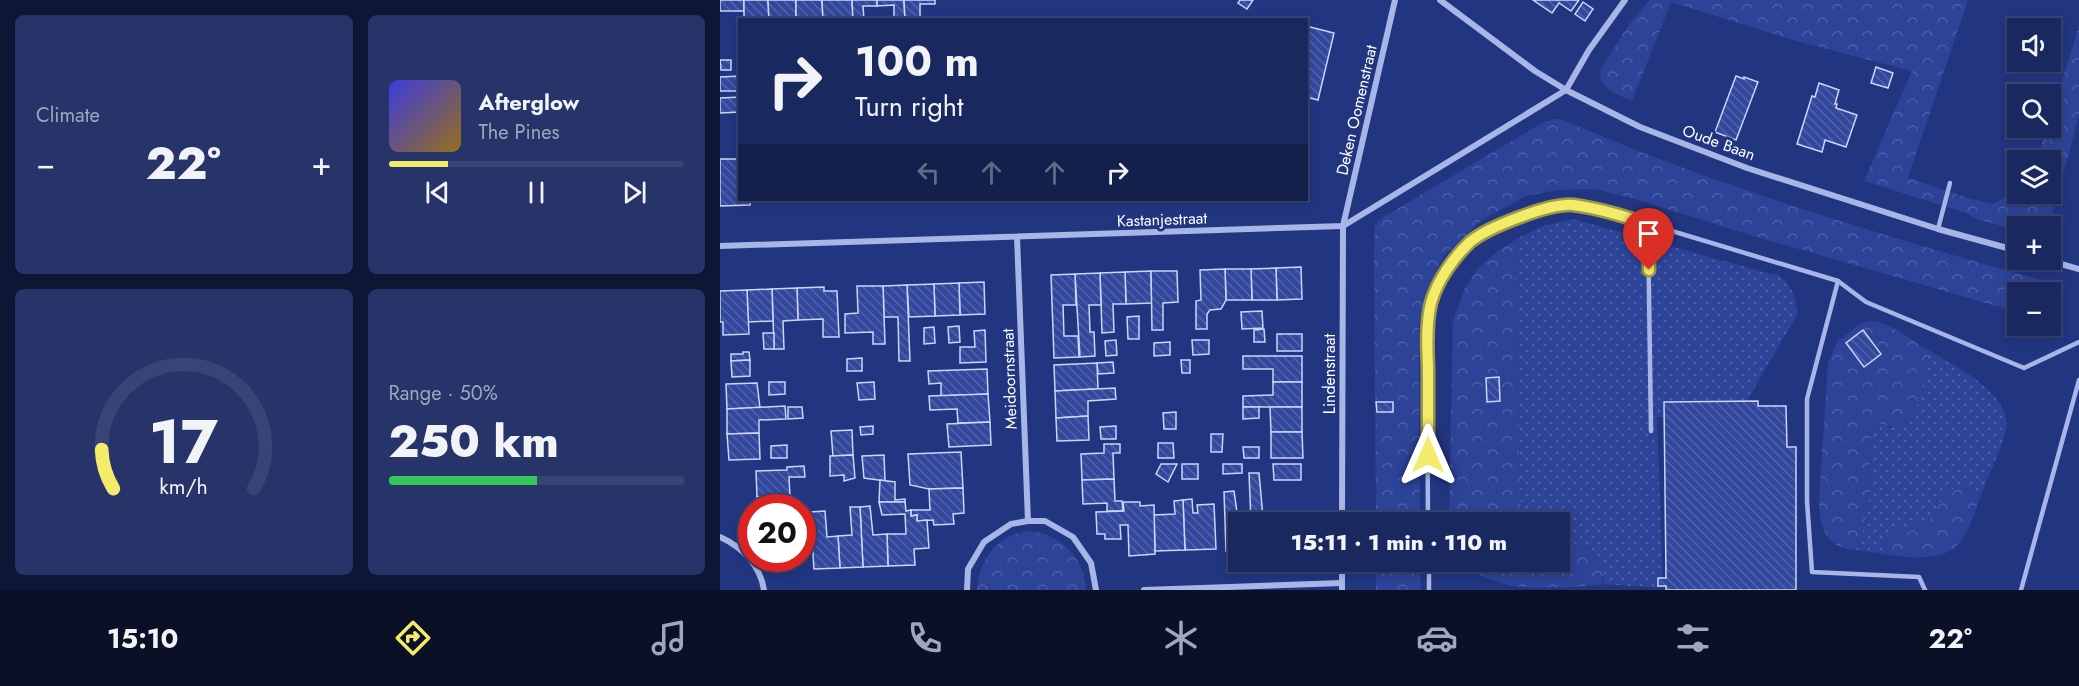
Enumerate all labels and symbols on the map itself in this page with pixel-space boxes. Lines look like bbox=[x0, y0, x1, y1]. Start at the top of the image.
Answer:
street label: Deken Oomenstraat bbox=[1330, 43, 1383, 177]
street label: Oude Baan bbox=[1679, 119, 1758, 166]
street label: Kastanjestraat bbox=[1116, 206, 1208, 233]
pin bbox=[1623, 208, 1674, 270]
street label: Meidoornstraat bbox=[996, 328, 1023, 430]
street label: Lindenstraat bbox=[1318, 334, 1341, 414]
position arrow bbox=[1396, 423, 1460, 487]
speed limit sign: 20 bbox=[738, 494, 816, 572]

